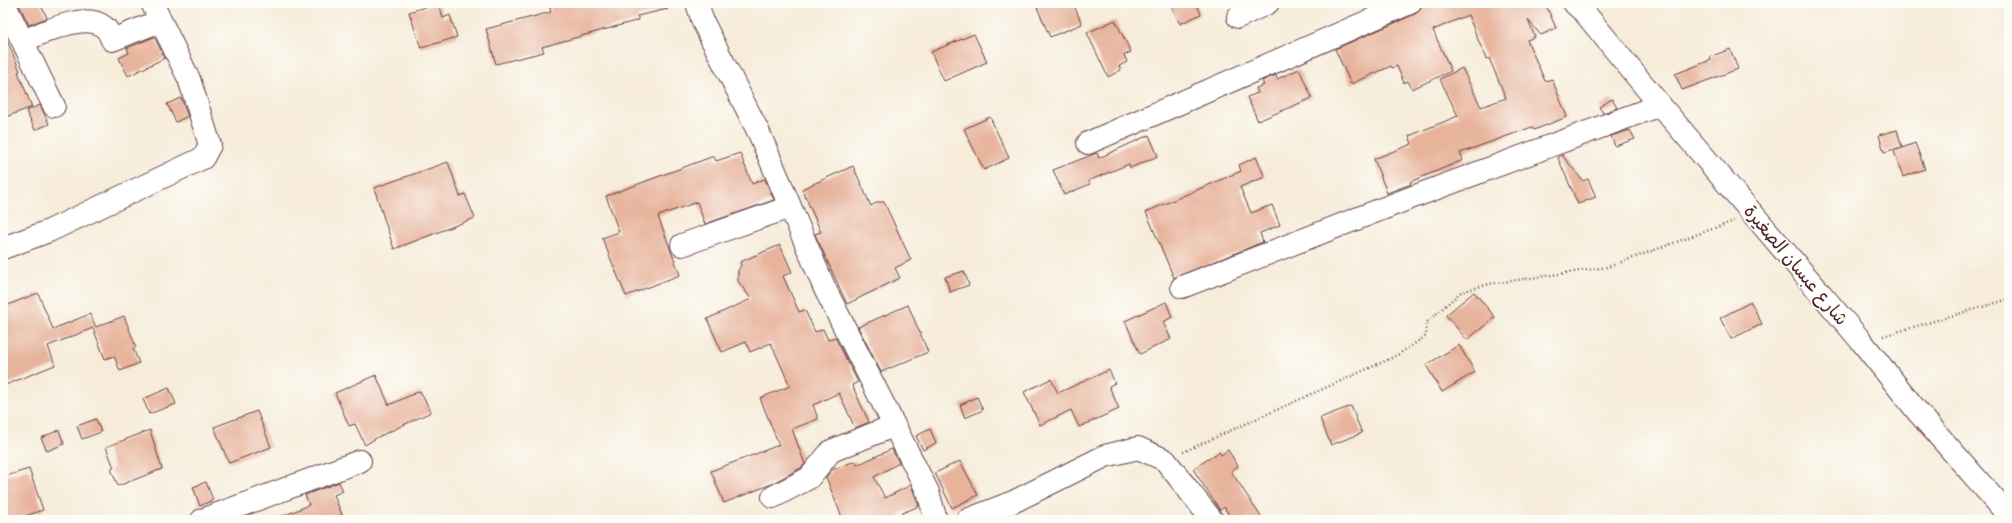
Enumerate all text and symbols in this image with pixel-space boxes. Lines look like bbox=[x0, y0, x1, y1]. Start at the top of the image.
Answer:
street label: شارع عبسان الصغيرة bbox=[1736, 200, 1853, 332]

